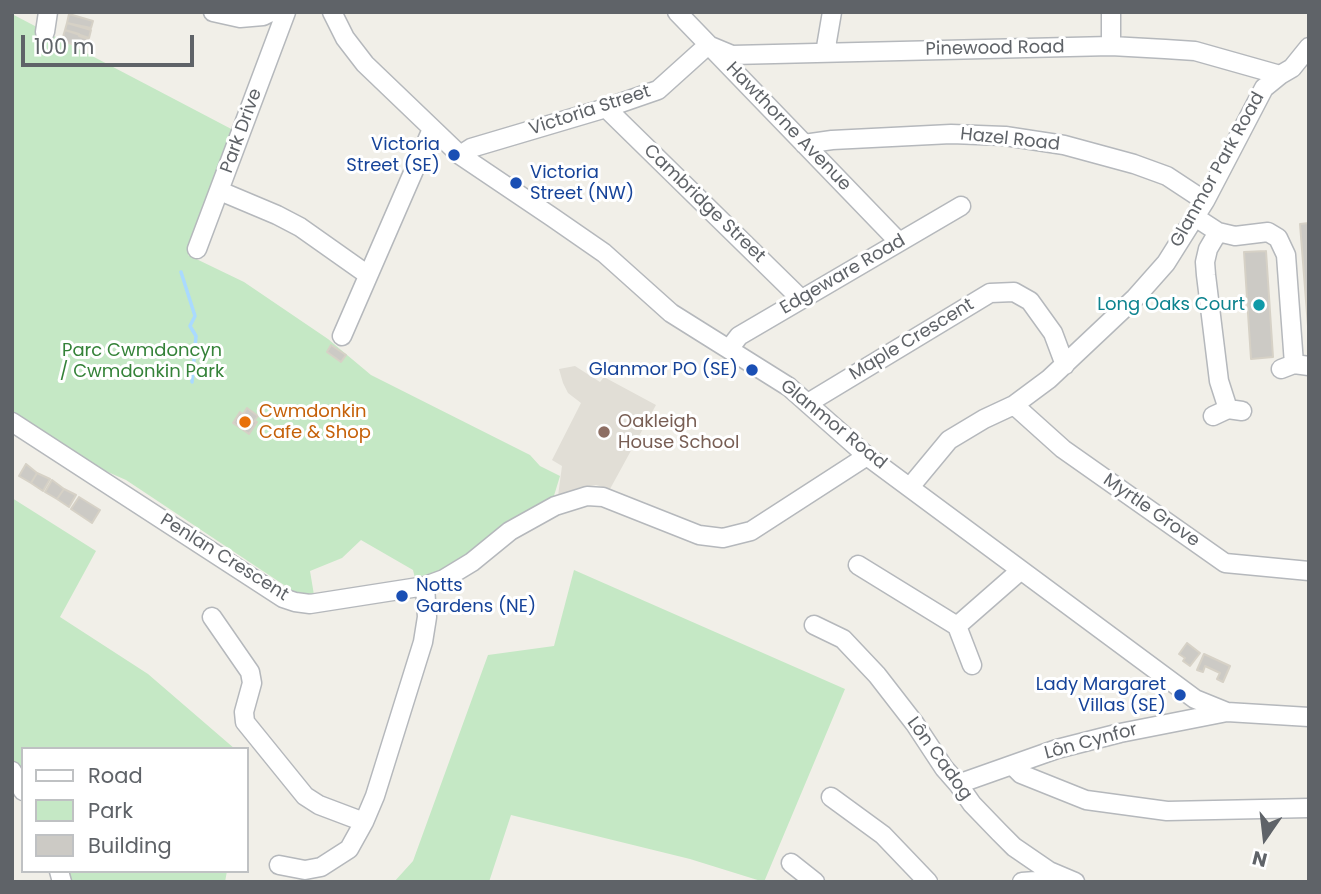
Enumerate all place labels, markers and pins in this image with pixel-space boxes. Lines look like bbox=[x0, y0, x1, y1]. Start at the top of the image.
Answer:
place label: Victoria Street (SE) bbox=[346, 134, 440, 176]
marker: Victoria Street (SE) bbox=[446, 147, 462, 163]
place label: Victoria Street (NW) bbox=[530, 162, 634, 204]
marker: Victoria Street (NW) bbox=[508, 175, 524, 191]
place label: Long Oaks Court bbox=[1097, 294, 1245, 316]
marker: Long Oaks Court bbox=[1251, 297, 1267, 313]
place label: Glanmor PO (SE) bbox=[589, 359, 738, 381]
marker: Glanmor PO (SE) bbox=[744, 362, 760, 378]
place label: Cwmdonkin Cafe & Shop bbox=[259, 401, 371, 444]
place label: Oakleigh House School bbox=[618, 411, 739, 453]
marker: Cwmdonkin Cafe & Shop bbox=[237, 414, 253, 430]
marker: Oakleigh House School bbox=[596, 424, 612, 440]
place label: Notts Gardens (NE) bbox=[416, 575, 536, 618]
marker: Notts Gardens (NE) bbox=[394, 588, 410, 604]
place label: Lady Margaret Villas (SE) bbox=[1036, 674, 1166, 716]
marker: Lady Margaret Villas (SE) bbox=[1172, 687, 1188, 703]

